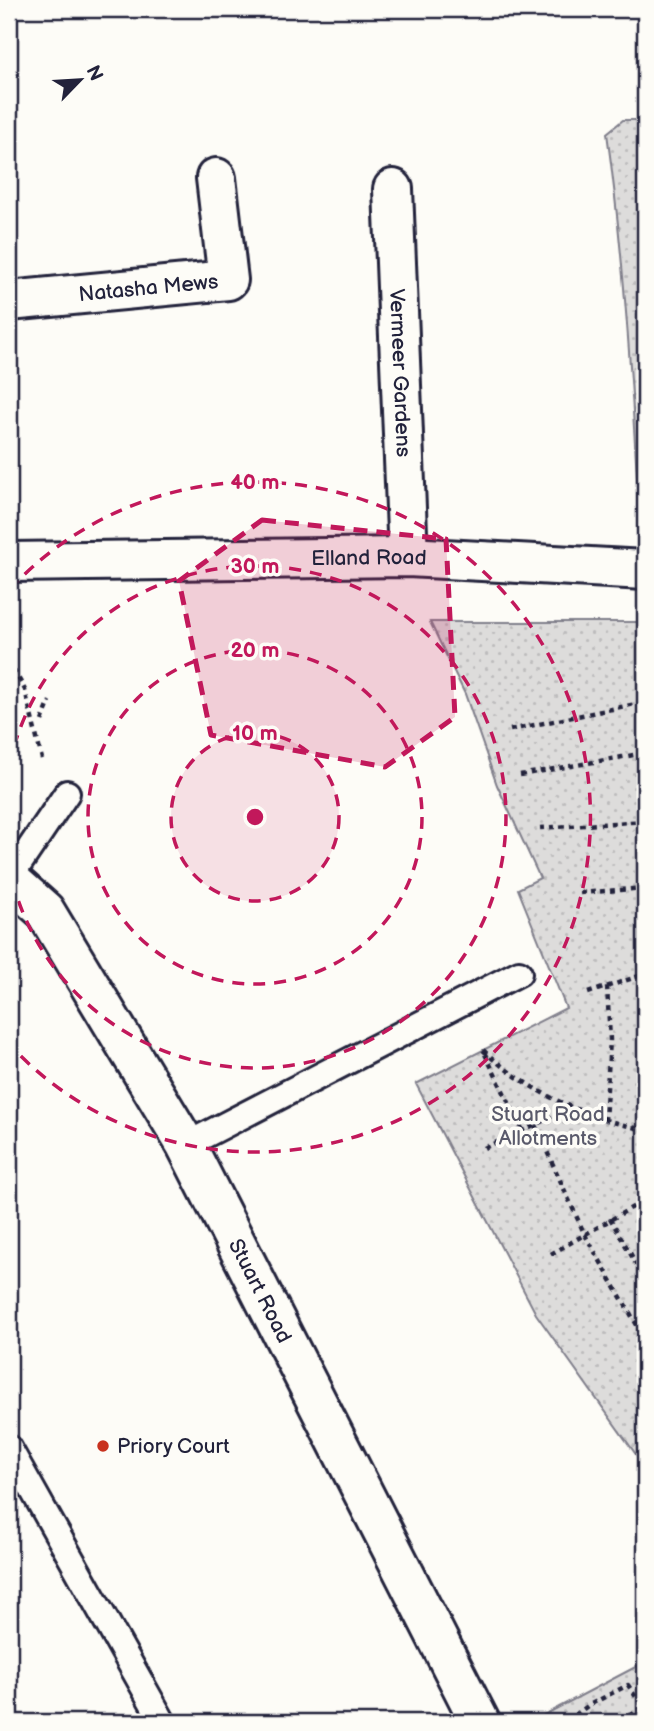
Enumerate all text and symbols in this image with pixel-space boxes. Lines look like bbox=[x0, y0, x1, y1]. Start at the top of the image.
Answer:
north arrow bbox=[46, 46, 116, 116]
text: N bbox=[81, 62, 107, 85]
street label: Natasha Mews bbox=[77, 269, 219, 307]
street label: Vermeer Gardens bbox=[385, 288, 416, 458]
text: 40 m bbox=[230, 470, 280, 495]
street label: Elland Road bbox=[311, 544, 427, 571]
text: 30 m bbox=[231, 554, 279, 579]
text: 20 m bbox=[231, 638, 279, 663]
text: 10 m bbox=[232, 721, 278, 746]
centre of rings bbox=[243, 805, 267, 829]
park label: Stuart Road Allotments bbox=[491, 1102, 605, 1151]
street label: Stuart Road bbox=[223, 1235, 297, 1347]
place label: Priory Court bbox=[117, 1434, 230, 1459]
marker: Priory Court bbox=[95, 1438, 111, 1454]

